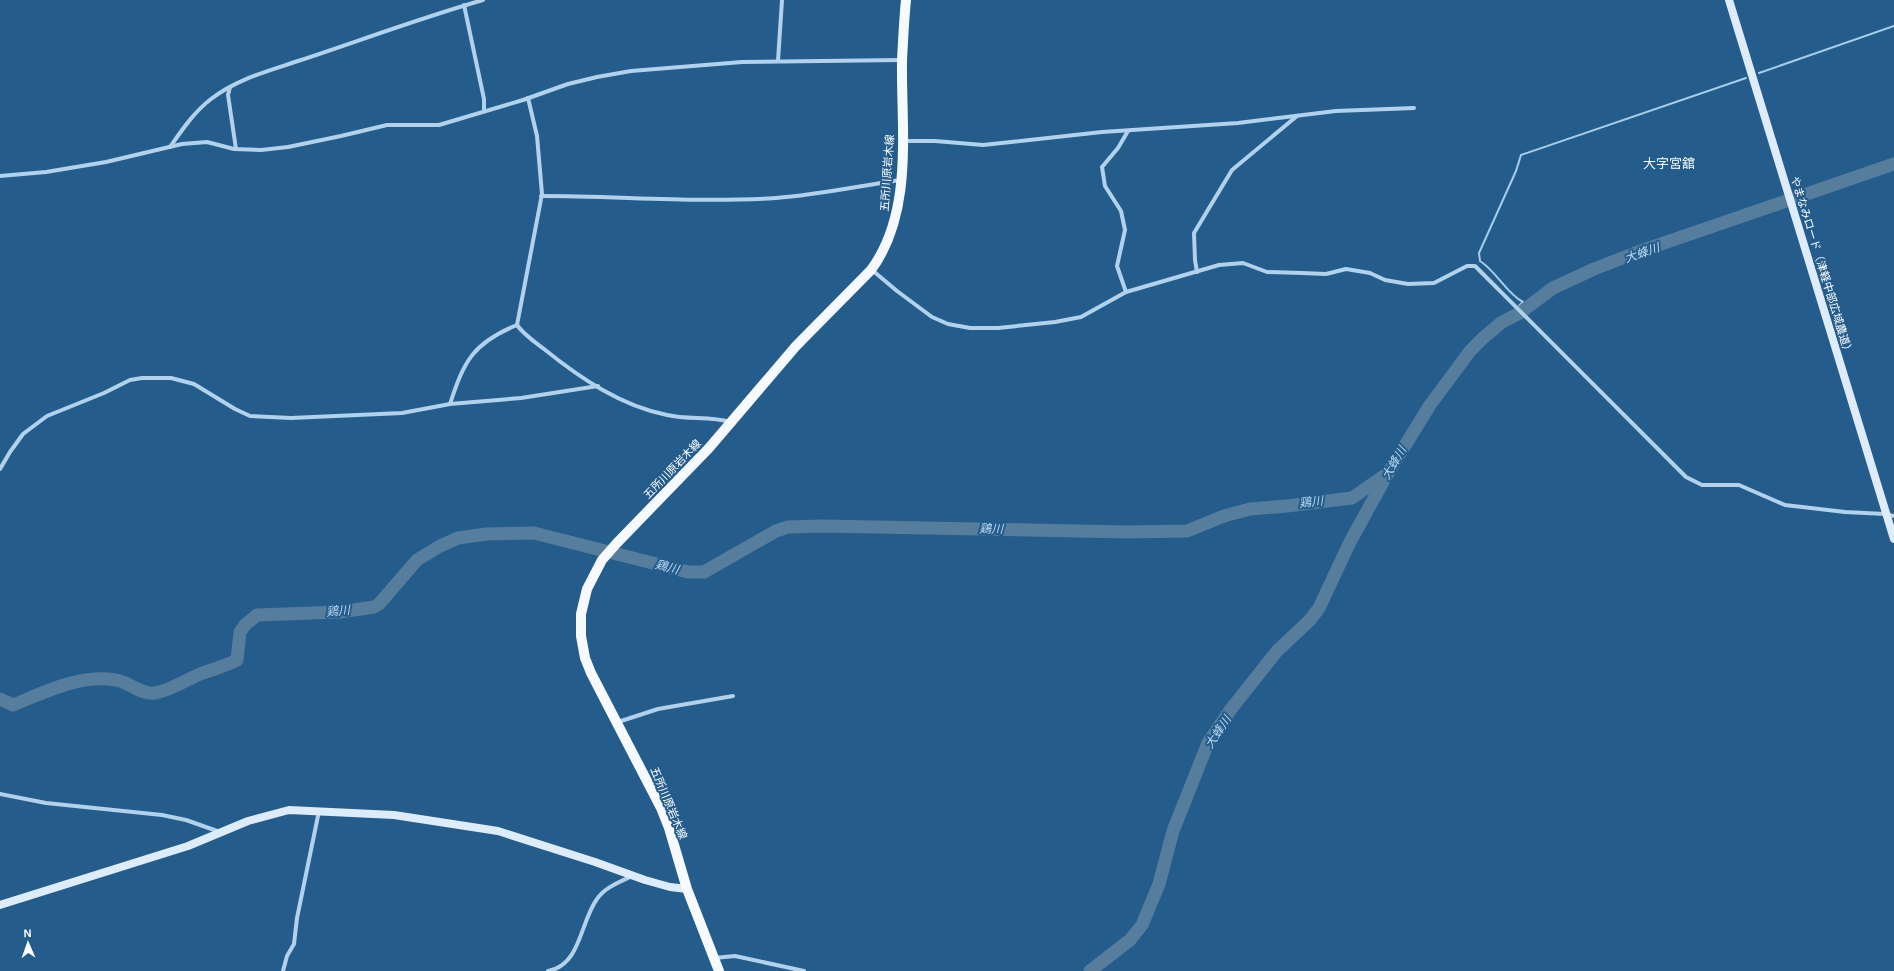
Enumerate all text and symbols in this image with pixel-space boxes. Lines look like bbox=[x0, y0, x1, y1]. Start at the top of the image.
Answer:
street label: 五所川原岩木線 bbox=[878, 134, 896, 212]
district label: 大字宮舘 bbox=[1643, 156, 1695, 171]
street label: やまなみロード（津軽中部広域農道） bbox=[1789, 175, 1855, 357]
water label: 大蜂川 bbox=[1623, 240, 1663, 265]
street label: 五所川原岩木線 bbox=[641, 437, 703, 501]
water label: 大蜂川 bbox=[1379, 442, 1410, 482]
water label: 鶏川 bbox=[1298, 494, 1326, 510]
water label: 鶏川 bbox=[979, 522, 1005, 536]
water label: 鶏川 bbox=[654, 557, 682, 577]
water label: 鶏川 bbox=[325, 603, 353, 619]
water label: 大蜂川 bbox=[1202, 712, 1235, 751]
street label: 五所川原岩木線 bbox=[648, 765, 690, 841]
north arrow bbox=[8, 923, 48, 963]
text: N bbox=[23, 927, 32, 939]

